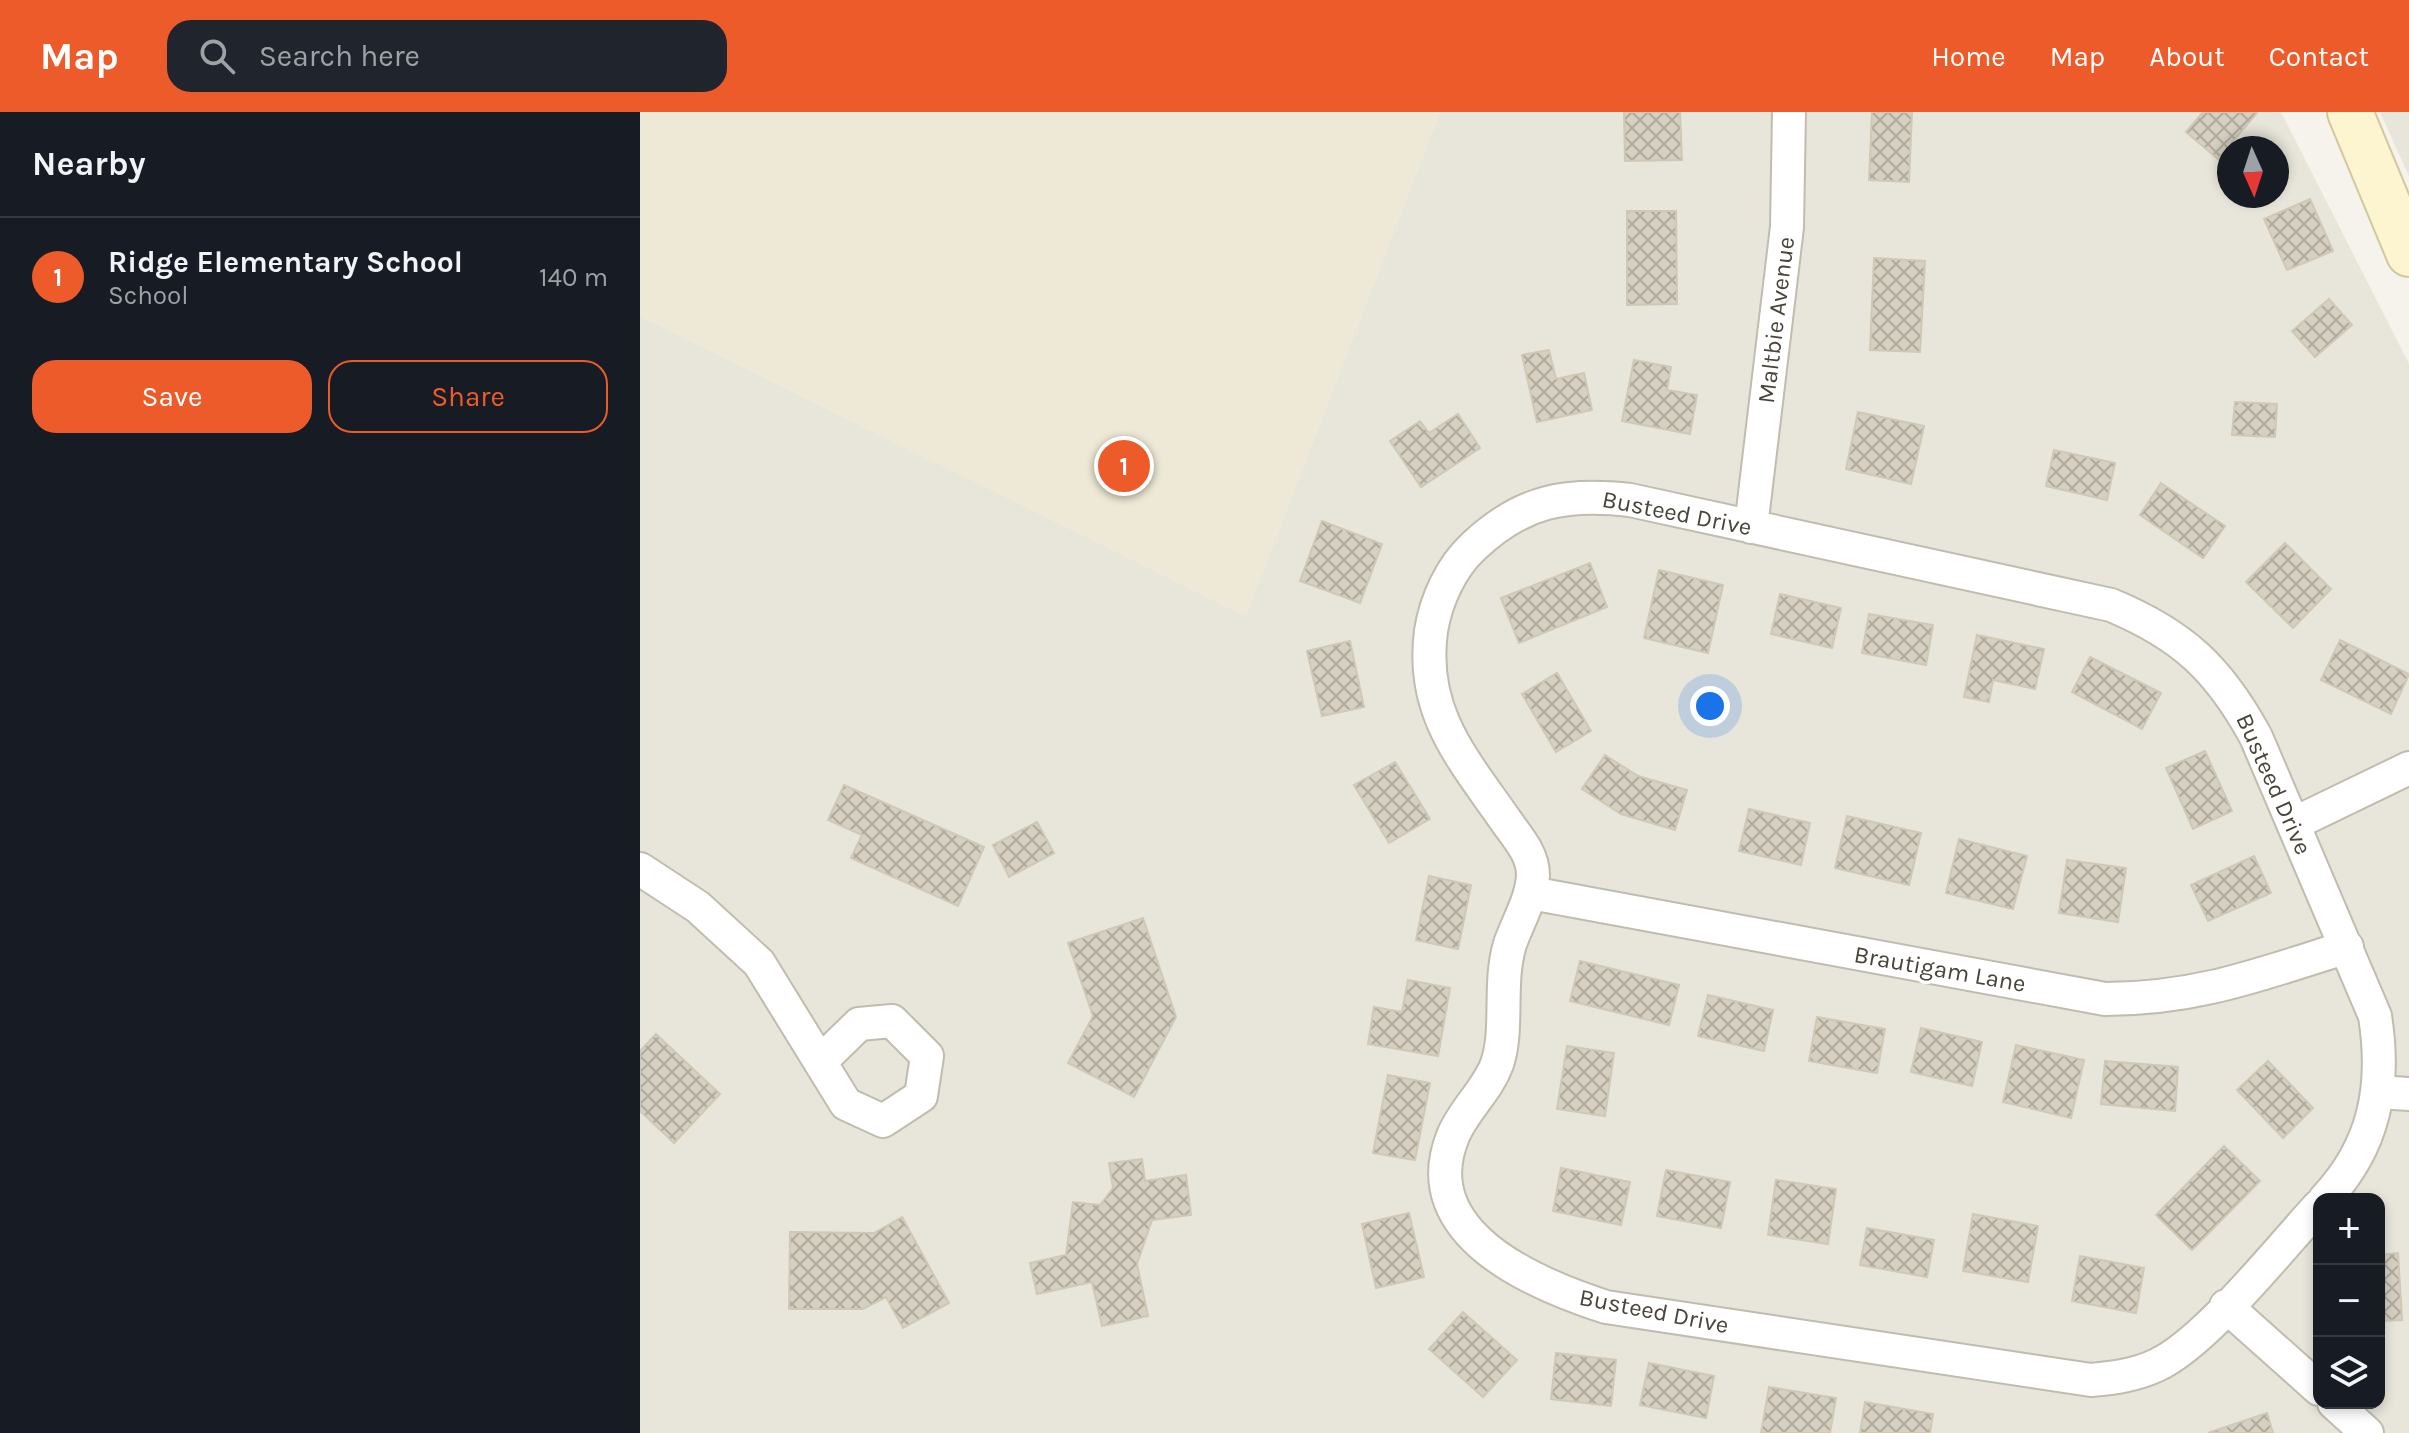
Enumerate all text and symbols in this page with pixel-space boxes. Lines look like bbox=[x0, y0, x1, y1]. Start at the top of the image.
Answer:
search box bbox=[167, 20, 727, 92]
text: Map bbox=[40, 34, 119, 79]
icon: search bbox=[195, 34, 239, 78]
text: Search here bbox=[259, 38, 420, 74]
text: Home bbox=[1931, 40, 2006, 73]
text: Map bbox=[2050, 40, 2105, 73]
text: About bbox=[2149, 40, 2225, 73]
text: Contact bbox=[2269, 40, 2369, 73]
north arrow bbox=[2217, 136, 2289, 208]
text: Nearby bbox=[32, 144, 146, 184]
street label: Maltbie Avenue bbox=[1752, 235, 1800, 405]
text: Ridge Elementary School bbox=[108, 244, 463, 280]
text: 1 bbox=[53, 262, 63, 293]
text: 140 m bbox=[539, 262, 608, 293]
text: School bbox=[108, 280, 189, 311]
button: Save bbox=[32, 360, 312, 433]
button: Share bbox=[328, 360, 608, 433]
pin: 1 bbox=[1098, 436, 1150, 496]
street label: Busteed Drive bbox=[1600, 485, 1754, 541]
your location bbox=[1690, 686, 1730, 726]
street label: Busteed Drive bbox=[2230, 709, 2318, 859]
street label: Brautigam Lane bbox=[1852, 940, 2028, 998]
map controls bbox=[2313, 1193, 2385, 1409]
button: + bbox=[2313, 1193, 2385, 1265]
button: − bbox=[2313, 1265, 2385, 1337]
street label: Busteed Drive bbox=[1577, 1283, 1731, 1339]
button: layers bbox=[2313, 1337, 2385, 1409]

